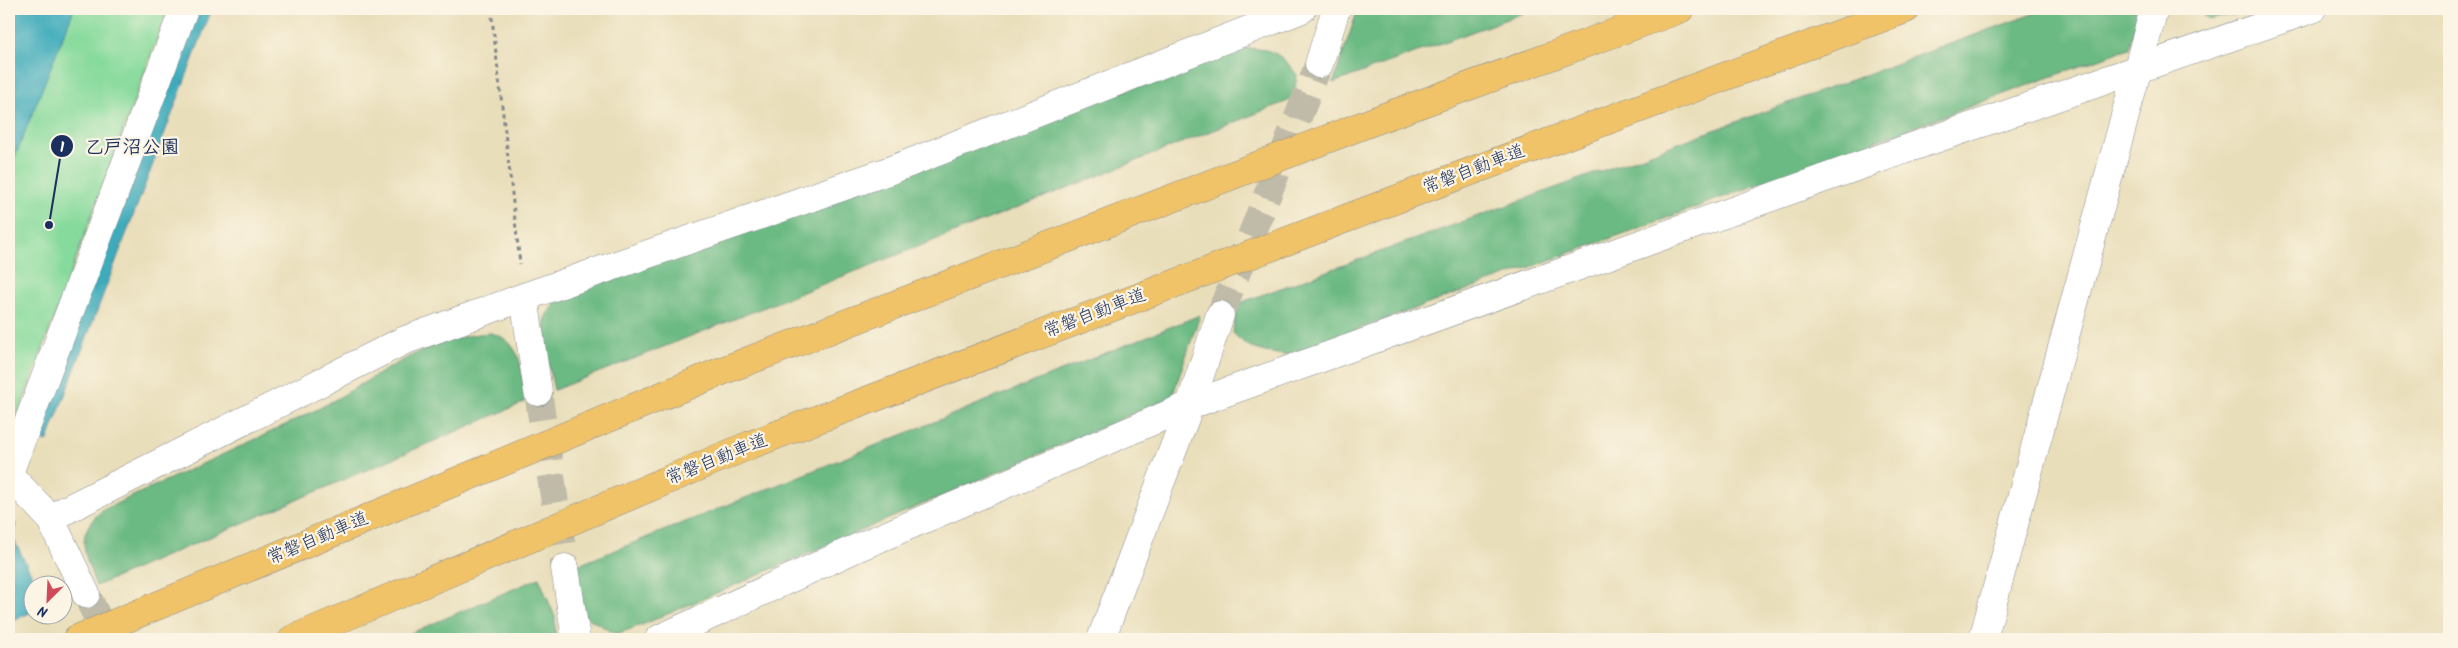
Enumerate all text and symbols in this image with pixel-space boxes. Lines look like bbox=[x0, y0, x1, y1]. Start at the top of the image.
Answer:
callout: 乙戸沼公園 bbox=[50, 129, 190, 163]
text: 乙戸沼公園 bbox=[84, 133, 180, 163]
text: 1 bbox=[60, 136, 65, 160]
street label: 常磐自動車道 bbox=[1418, 137, 1530, 203]
street label: 常磐自動車道 bbox=[1039, 281, 1151, 347]
street label: 常磐自動車道 bbox=[662, 426, 772, 494]
street label: 常磐自動車道 bbox=[263, 505, 373, 573]
north arrow bbox=[22, 576, 72, 626]
text: N bbox=[34, 599, 52, 623]

